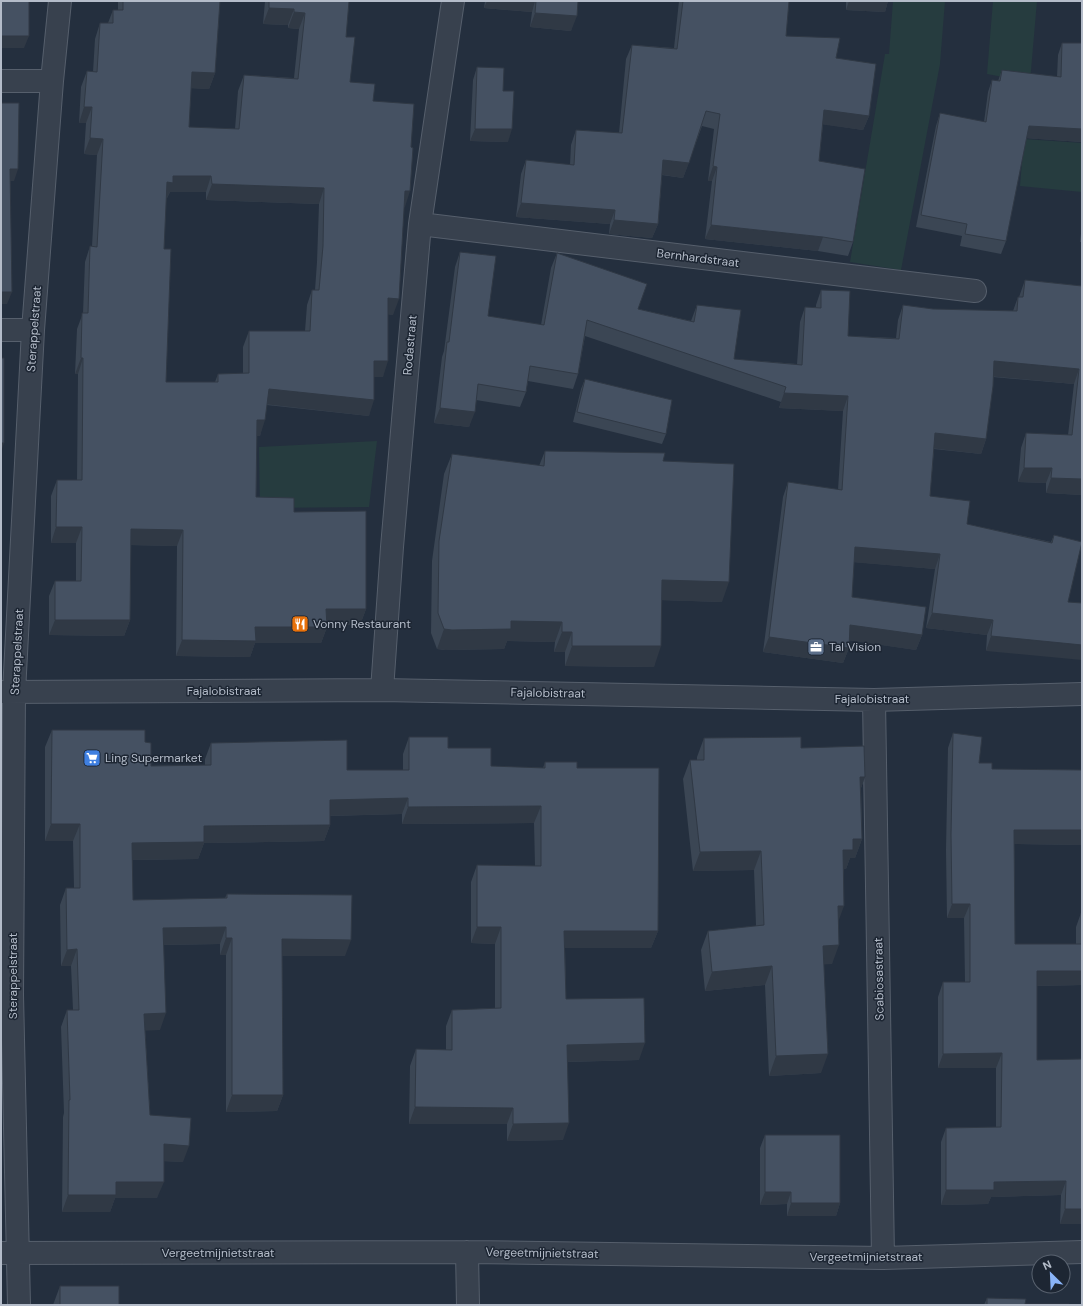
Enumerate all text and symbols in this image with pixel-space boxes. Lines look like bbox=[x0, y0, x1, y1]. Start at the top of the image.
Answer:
street label: Bernhardstraat bbox=[656, 245, 740, 271]
street label: Sterappelstraat bbox=[23, 285, 45, 373]
street label: Rodastraat bbox=[399, 314, 421, 376]
street label: Sterappelstraat bbox=[7, 608, 27, 696]
restaurant icon: Vonny Restaurant bbox=[290, 614, 310, 634]
place label: Vonny Restaurant bbox=[313, 616, 411, 632]
office icon: Tal Vision bbox=[806, 637, 826, 657]
place label: Tal Vision bbox=[829, 639, 881, 655]
street label: Fajalobistraat bbox=[187, 683, 262, 699]
street label: Fajalobistraat bbox=[511, 684, 586, 702]
street label: Fajalobistraat bbox=[835, 691, 910, 707]
supermarket icon: Ling Supermarket bbox=[82, 748, 102, 768]
place label: Ling Supermarket bbox=[105, 750, 202, 766]
street label: Sterappelstraat bbox=[5, 933, 21, 1019]
street label: Scabiosastraat bbox=[870, 937, 888, 1021]
street label: Vergeetmijnietstraat bbox=[485, 1244, 599, 1262]
street label: Vergeetmijnietstraat bbox=[161, 1245, 275, 1261]
street label: Vergeetmijnietstraat bbox=[809, 1249, 923, 1265]
north arrow bbox=[1031, 1254, 1071, 1294]
text: N bbox=[1040, 1257, 1053, 1273]

